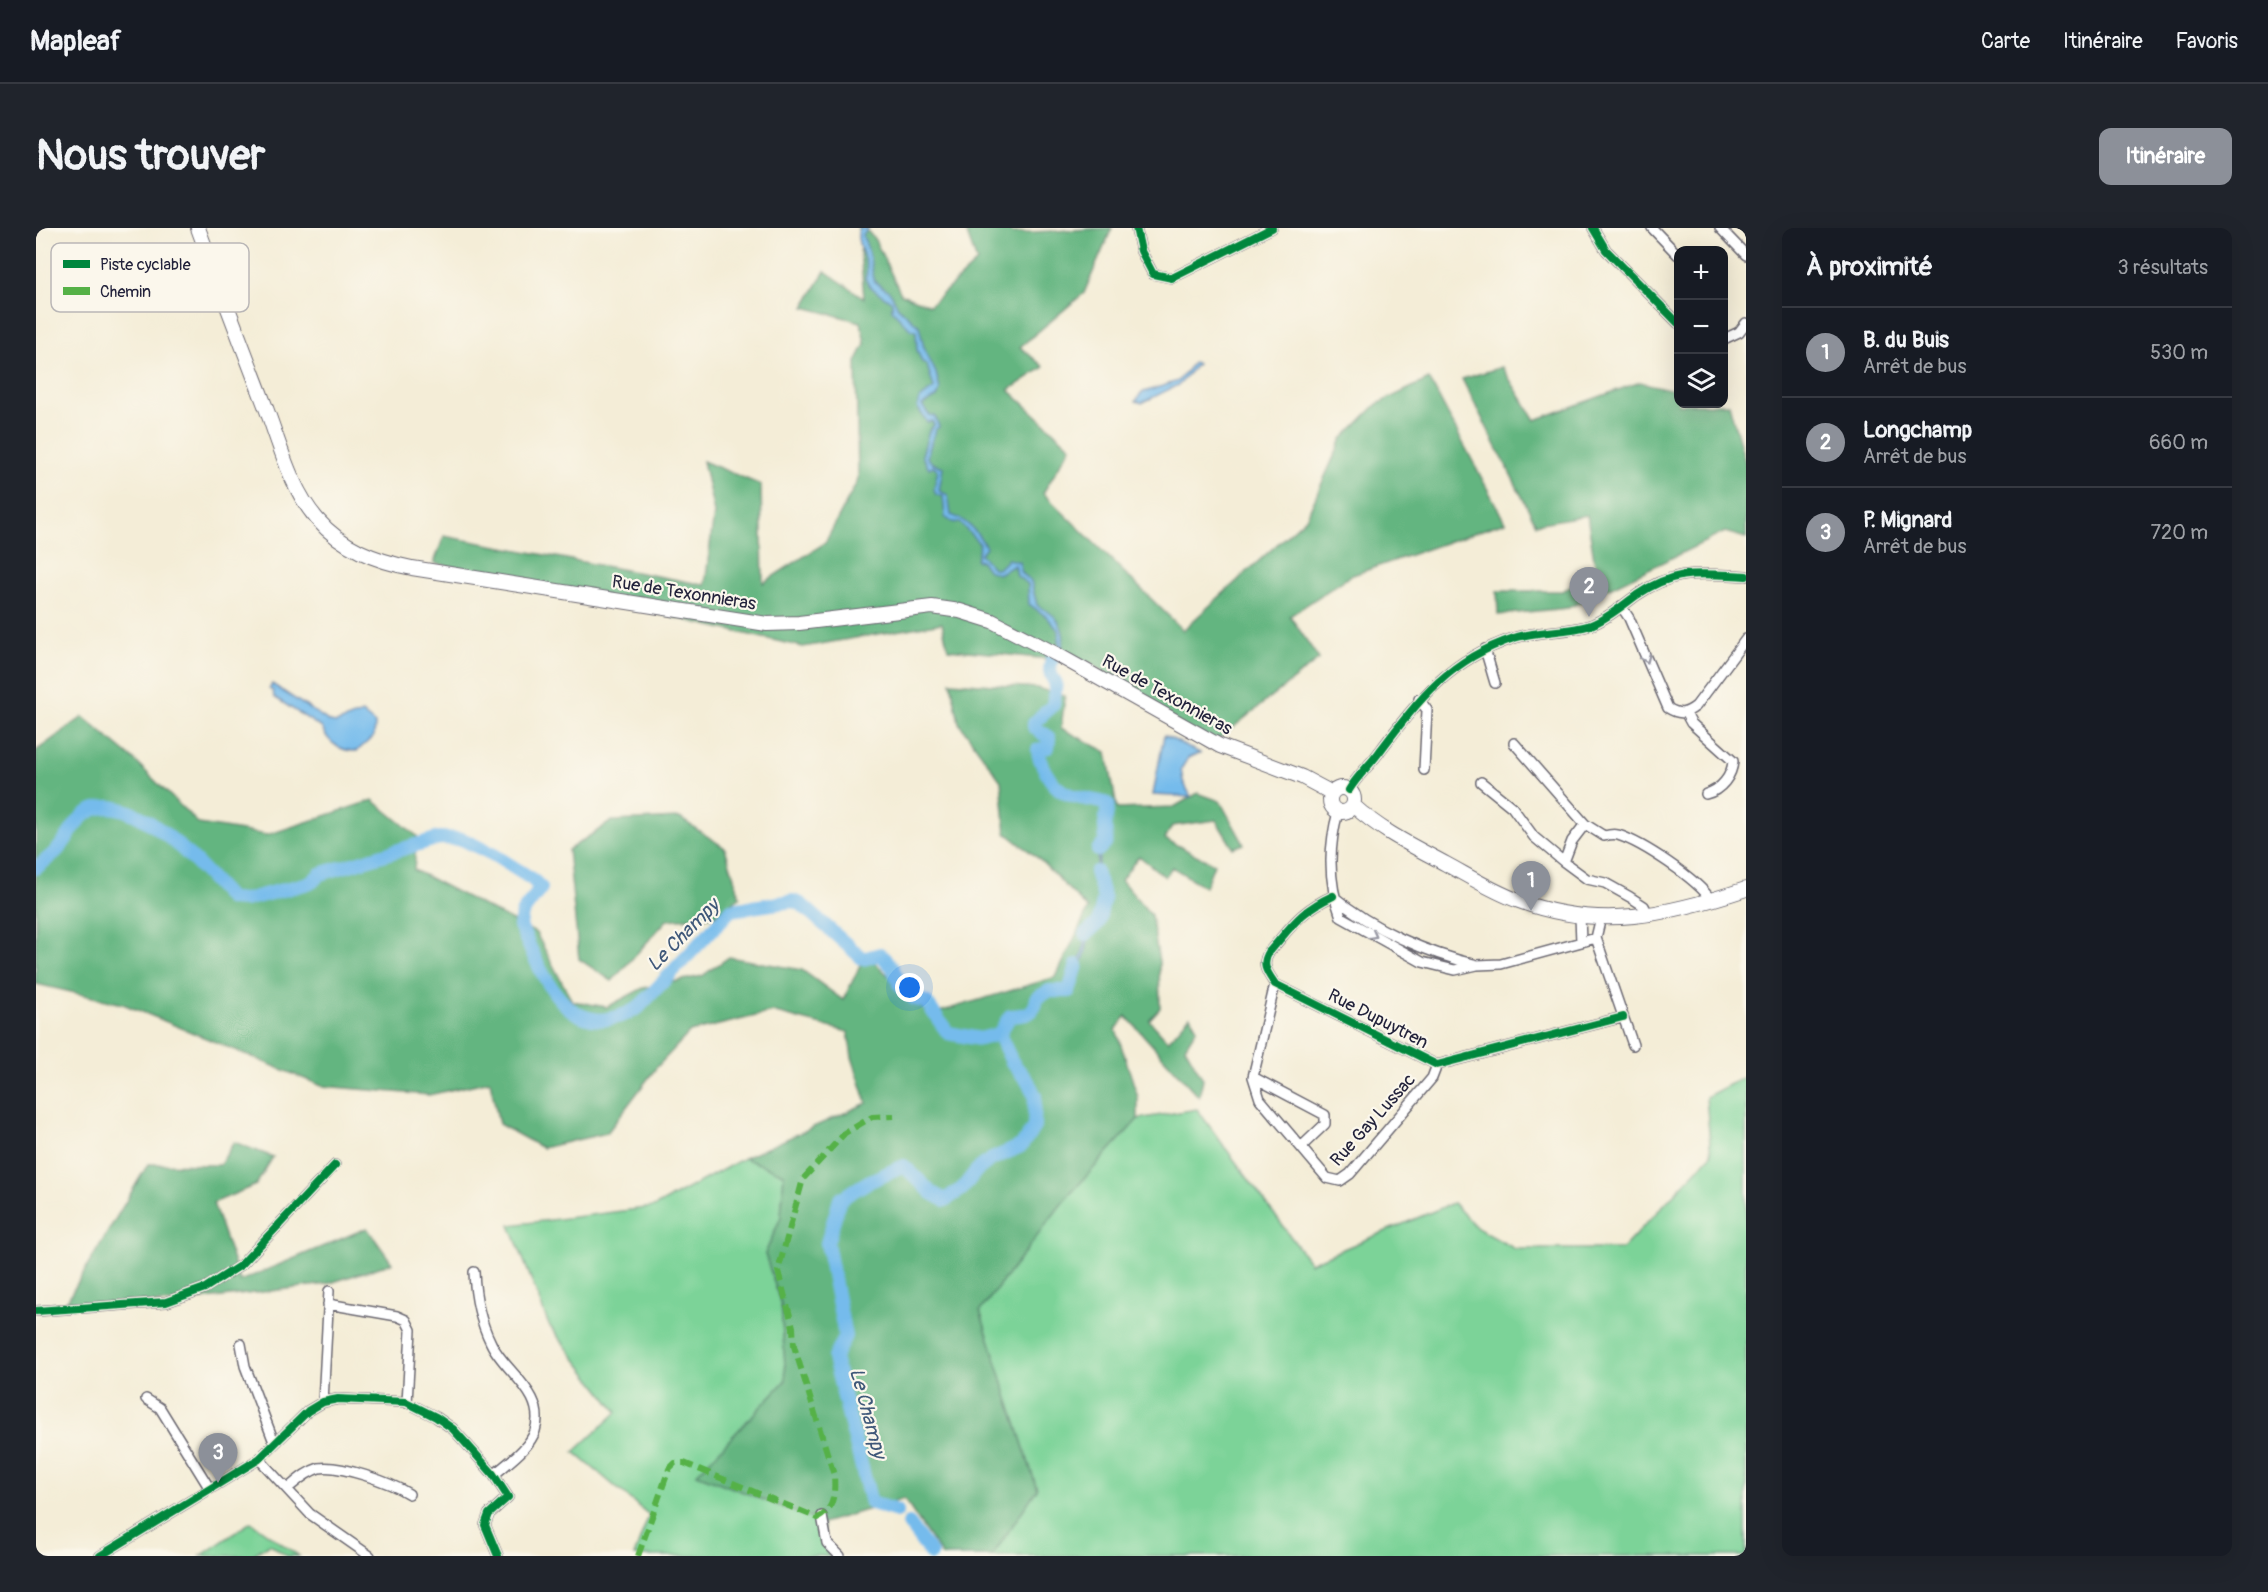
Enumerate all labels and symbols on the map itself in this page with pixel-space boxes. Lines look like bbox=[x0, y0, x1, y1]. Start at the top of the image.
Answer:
legend bbox=[51, 243, 249, 312]
text: Piste cyclable bbox=[100, 255, 191, 275]
text: Chemin bbox=[100, 282, 151, 302]
pin: 2 bbox=[1570, 568, 1608, 617]
street label: Rue de Texonnieras bbox=[610, 570, 758, 616]
street label: Rue de Texonnieras bbox=[1098, 650, 1236, 740]
one-way arrow bbox=[1639, 652, 1651, 663]
pin: 1 bbox=[1512, 862, 1550, 911]
water label: Le Champy bbox=[642, 892, 726, 976]
one-way arrow bbox=[1367, 928, 1377, 939]
your location bbox=[895, 973, 924, 1002]
street label: Rue Dupuytren bbox=[1324, 984, 1432, 1054]
street label: Rue Gay Lussac bbox=[1325, 1069, 1421, 1171]
water label: Le Champy bbox=[844, 1365, 893, 1463]
pin: 3 bbox=[198, 1434, 237, 1483]

